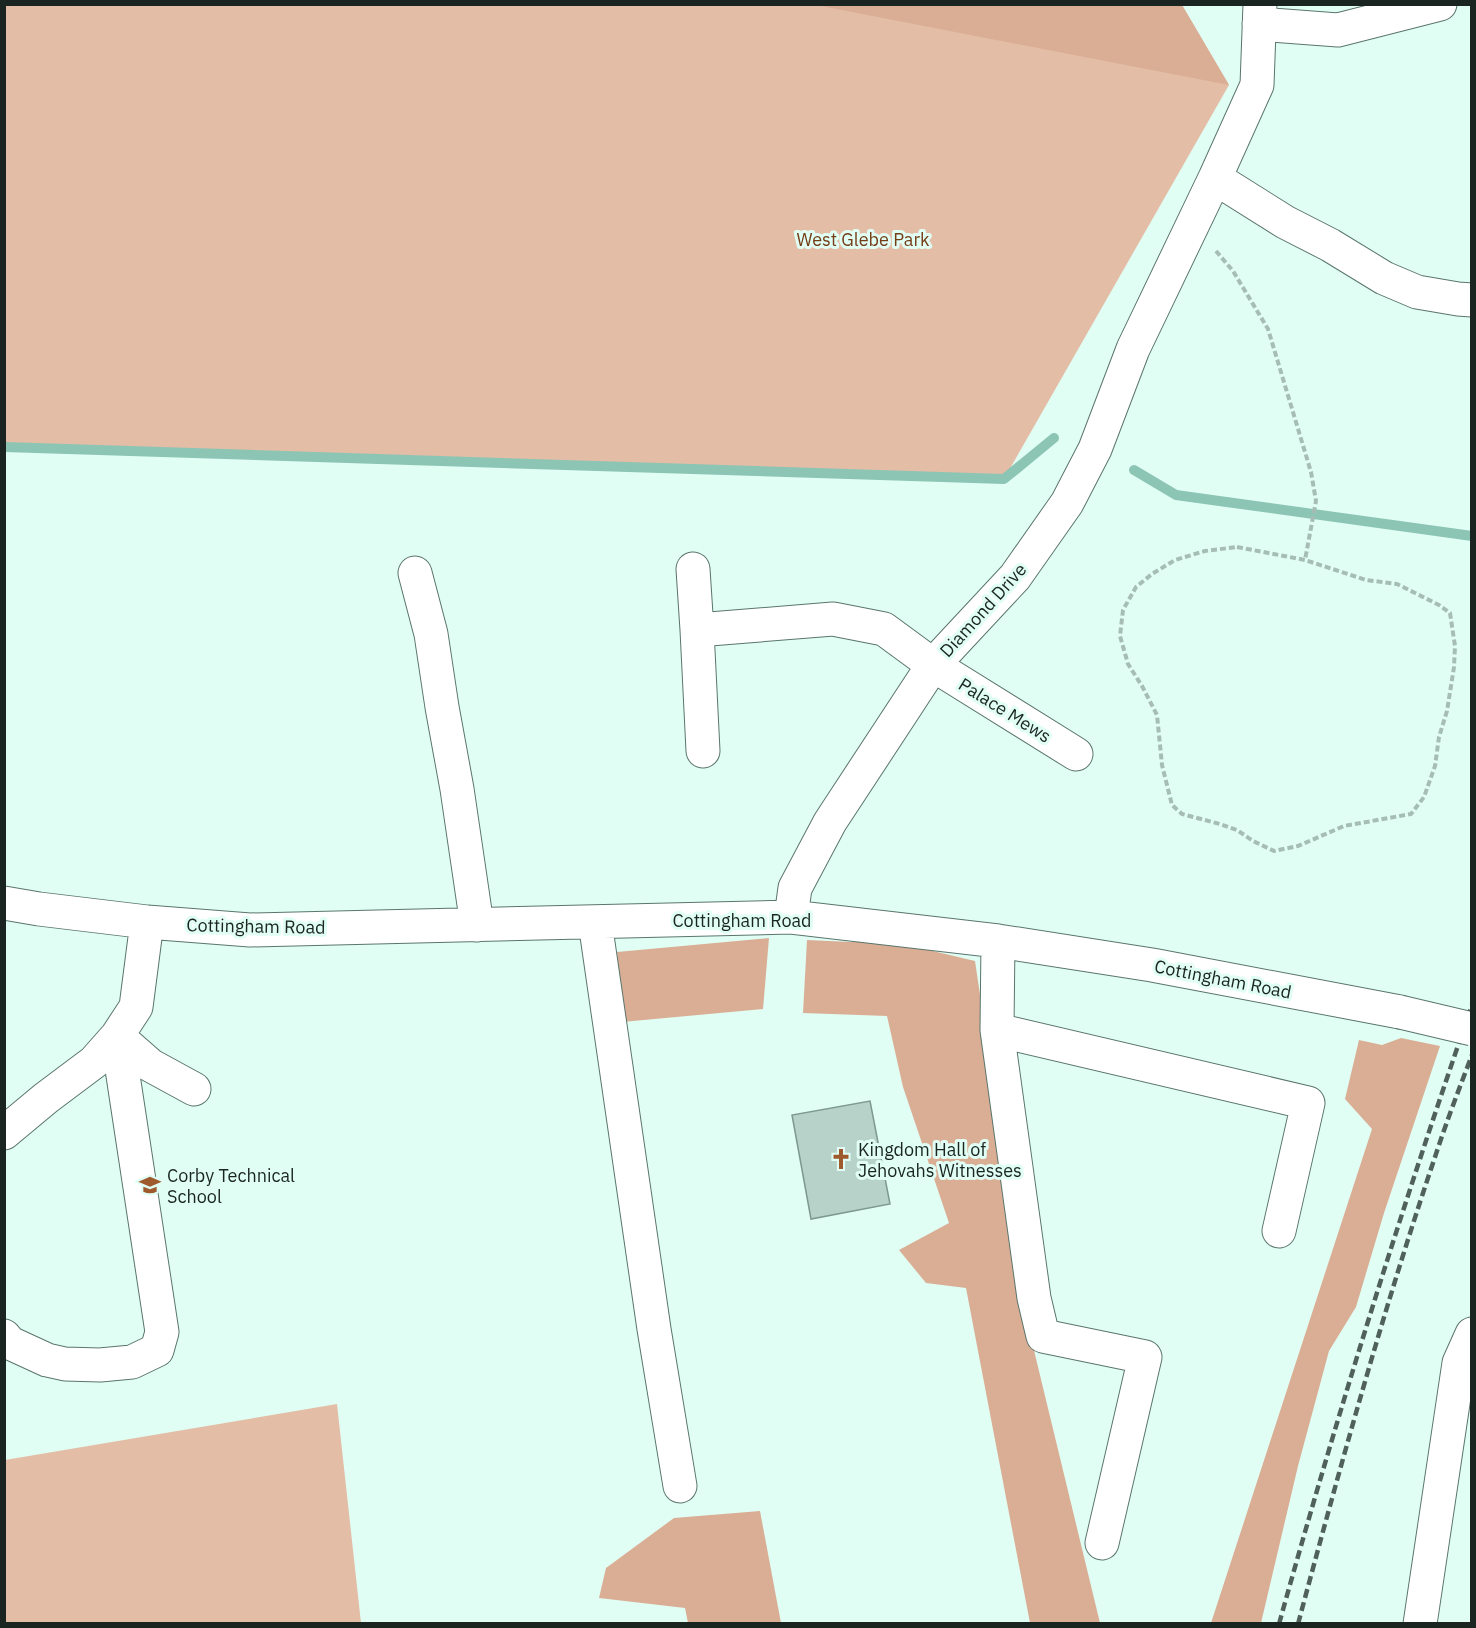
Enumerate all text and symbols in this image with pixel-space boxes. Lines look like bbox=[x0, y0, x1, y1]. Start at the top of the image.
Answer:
park label: West Glebe Park bbox=[796, 228, 930, 251]
street label: Diamond Drive bbox=[935, 558, 1031, 662]
street label: Palace Mews bbox=[954, 672, 1056, 748]
street label: Cottingham Road bbox=[672, 909, 812, 932]
street label: Cottingham Road bbox=[186, 913, 326, 939]
street label: Cottingham Road bbox=[1153, 954, 1293, 1004]
place label: Kingdom Hall of Jehovahs Witnesses bbox=[858, 1138, 1022, 1182]
church icon: Kingdom Hall of Jehovahs Witnesses bbox=[829, 1147, 853, 1171]
place label: Corby Technical School bbox=[167, 1164, 295, 1208]
school or university icon: Corby Technical School bbox=[138, 1173, 162, 1197]

